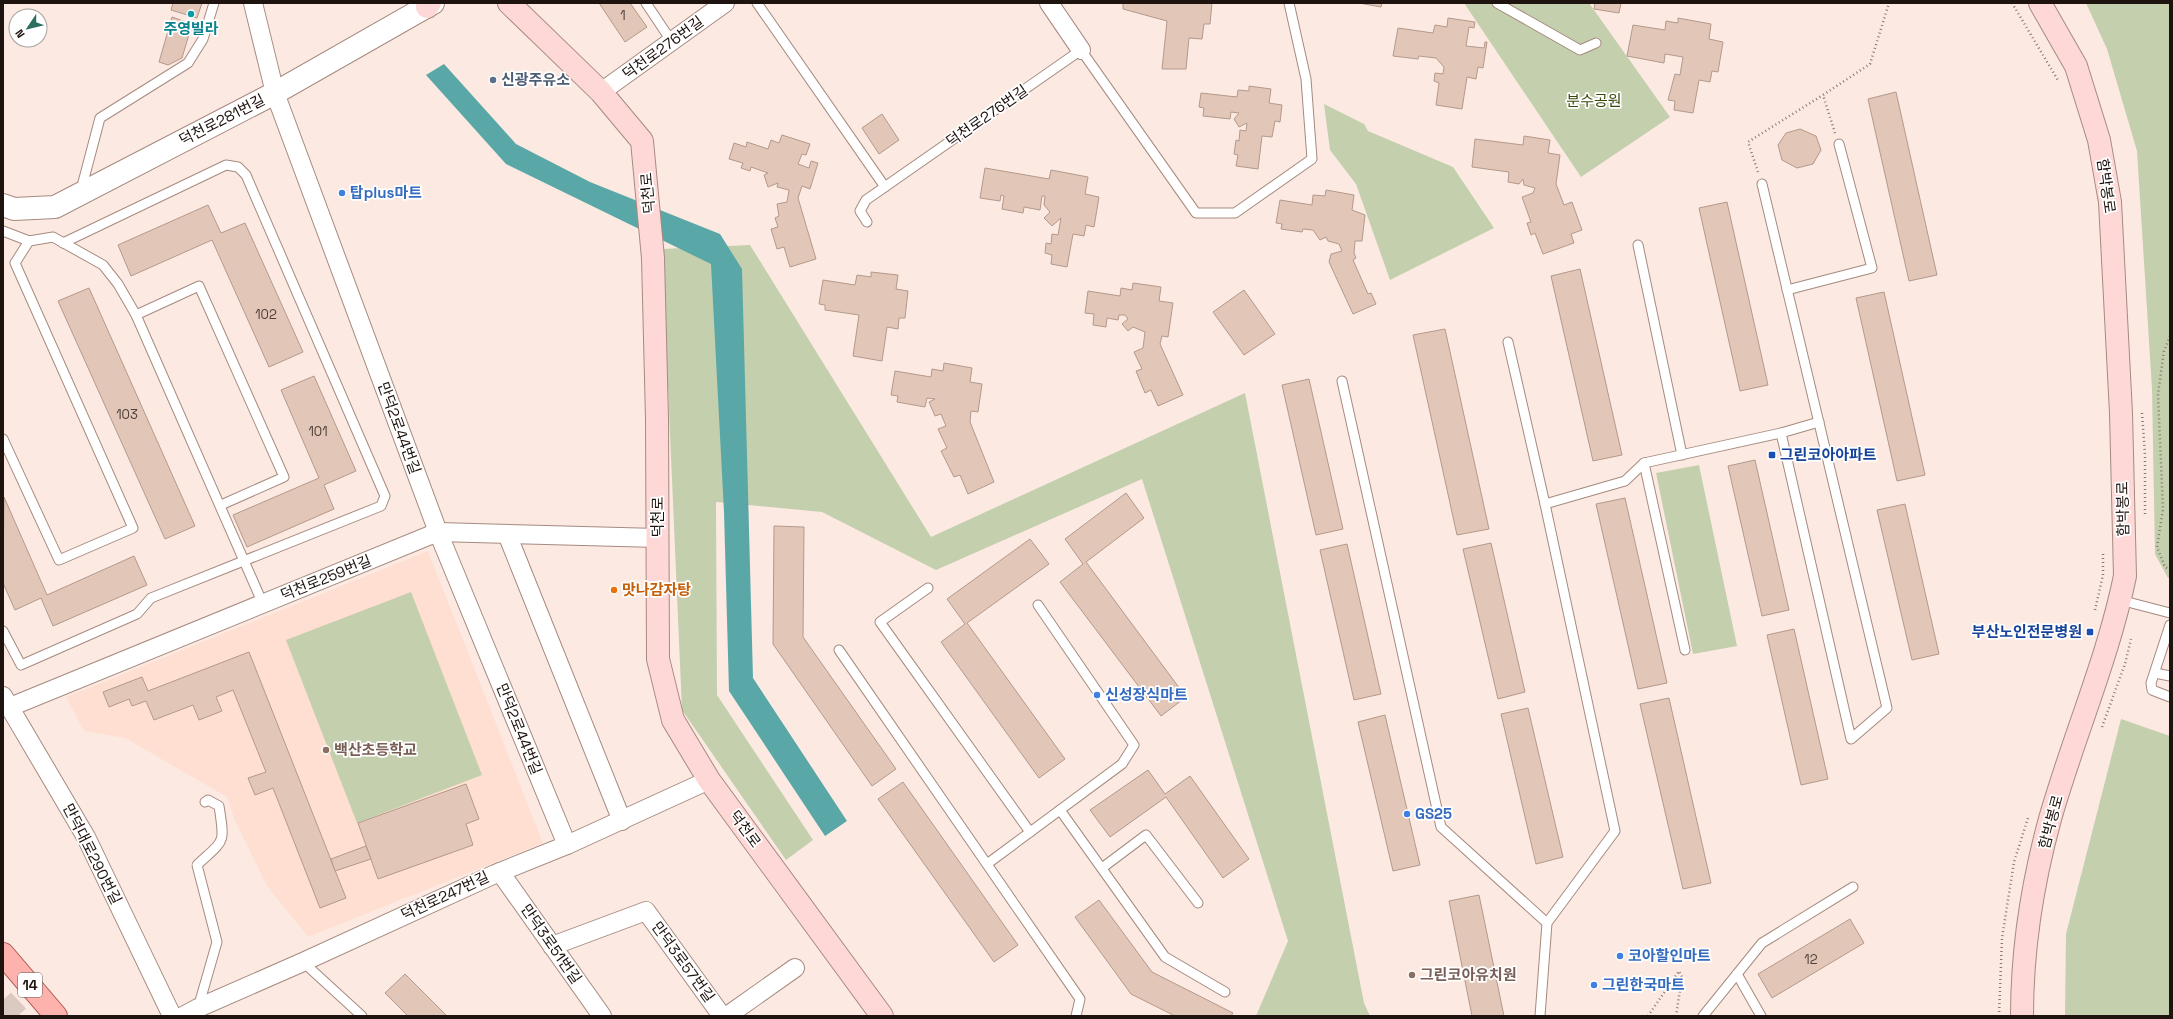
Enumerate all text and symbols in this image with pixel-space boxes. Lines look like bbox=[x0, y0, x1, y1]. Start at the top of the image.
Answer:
house number: 1 bbox=[620, 7, 626, 24]
north arrow bbox=[8, 8, 48, 48]
marker: 주영빌라 bbox=[186, 9, 196, 19]
street label: 덕천로276번길 bbox=[619, 12, 707, 83]
place label: 주영빌라 bbox=[163, 19, 219, 38]
text: N bbox=[12, 27, 28, 41]
place label: 신광주유소 bbox=[501, 70, 570, 89]
marker: 신광주유소 bbox=[488, 75, 498, 85]
street label: 덕천로276번길 bbox=[942, 80, 1031, 151]
street label: 덕천로281번길 bbox=[176, 90, 268, 149]
park label: 분수공원 bbox=[1566, 91, 1622, 110]
street label: 함박봉로 bbox=[2093, 157, 2120, 215]
street label: 덕천로 bbox=[636, 172, 659, 214]
place label: 탑plus마트 bbox=[350, 183, 422, 202]
marker: 탑plus마트 bbox=[337, 188, 347, 198]
house number: 102 bbox=[255, 306, 277, 323]
street label: 만덕2로44번길 bbox=[374, 379, 425, 477]
house number: 103 bbox=[116, 406, 138, 423]
house number: 101 bbox=[308, 423, 328, 440]
place label: 그린코아아파트 bbox=[1780, 445, 1877, 464]
marker: 그린코아아파트 bbox=[1767, 450, 1777, 460]
street label: 함박봉로 bbox=[2113, 481, 2132, 537]
street label: 덕천로 bbox=[648, 496, 667, 538]
street label: 덕천로259번길 bbox=[278, 551, 374, 604]
place label: 맛나감자탕 bbox=[622, 580, 691, 599]
marker: 맛나감자탕 bbox=[609, 585, 619, 595]
place label: 부산노인전문병원 bbox=[1972, 622, 2082, 641]
marker: 부산노인전문병원 bbox=[2085, 627, 2095, 637]
street label: 만덕2로44번길 bbox=[493, 680, 546, 777]
place label: 신성장식마트 bbox=[1105, 685, 1188, 704]
marker: 신성장식마트 bbox=[1092, 690, 1102, 700]
place label: 백산초등학교 bbox=[334, 740, 417, 759]
marker: 백산초등학교 bbox=[321, 745, 331, 755]
street label: 함박봉로 bbox=[2034, 793, 2067, 851]
street label: 만덕대로290번길 bbox=[59, 800, 126, 907]
place label: GS25 bbox=[1415, 804, 1452, 823]
street label: 덕천로 bbox=[726, 806, 765, 851]
marker: GS25 bbox=[1402, 809, 1412, 819]
street label: 덕천로247번길 bbox=[398, 867, 492, 924]
street label: 만덕3로51번길 bbox=[517, 900, 586, 987]
street label: 만덕3로57번길 bbox=[648, 918, 719, 1006]
place label: 코아할인마트 bbox=[1628, 946, 1711, 965]
marker: 코아할인마트 bbox=[1615, 951, 1625, 961]
house number: 12 bbox=[1804, 951, 1818, 968]
place label: 그린코아유치원 bbox=[1420, 965, 1517, 984]
marker: 그린코아유치원 bbox=[1407, 970, 1417, 980]
road number: 14 bbox=[18, 973, 42, 997]
place label: 그린한국마트 bbox=[1602, 975, 1685, 994]
marker: 그린한국마트 bbox=[1589, 980, 1599, 990]

